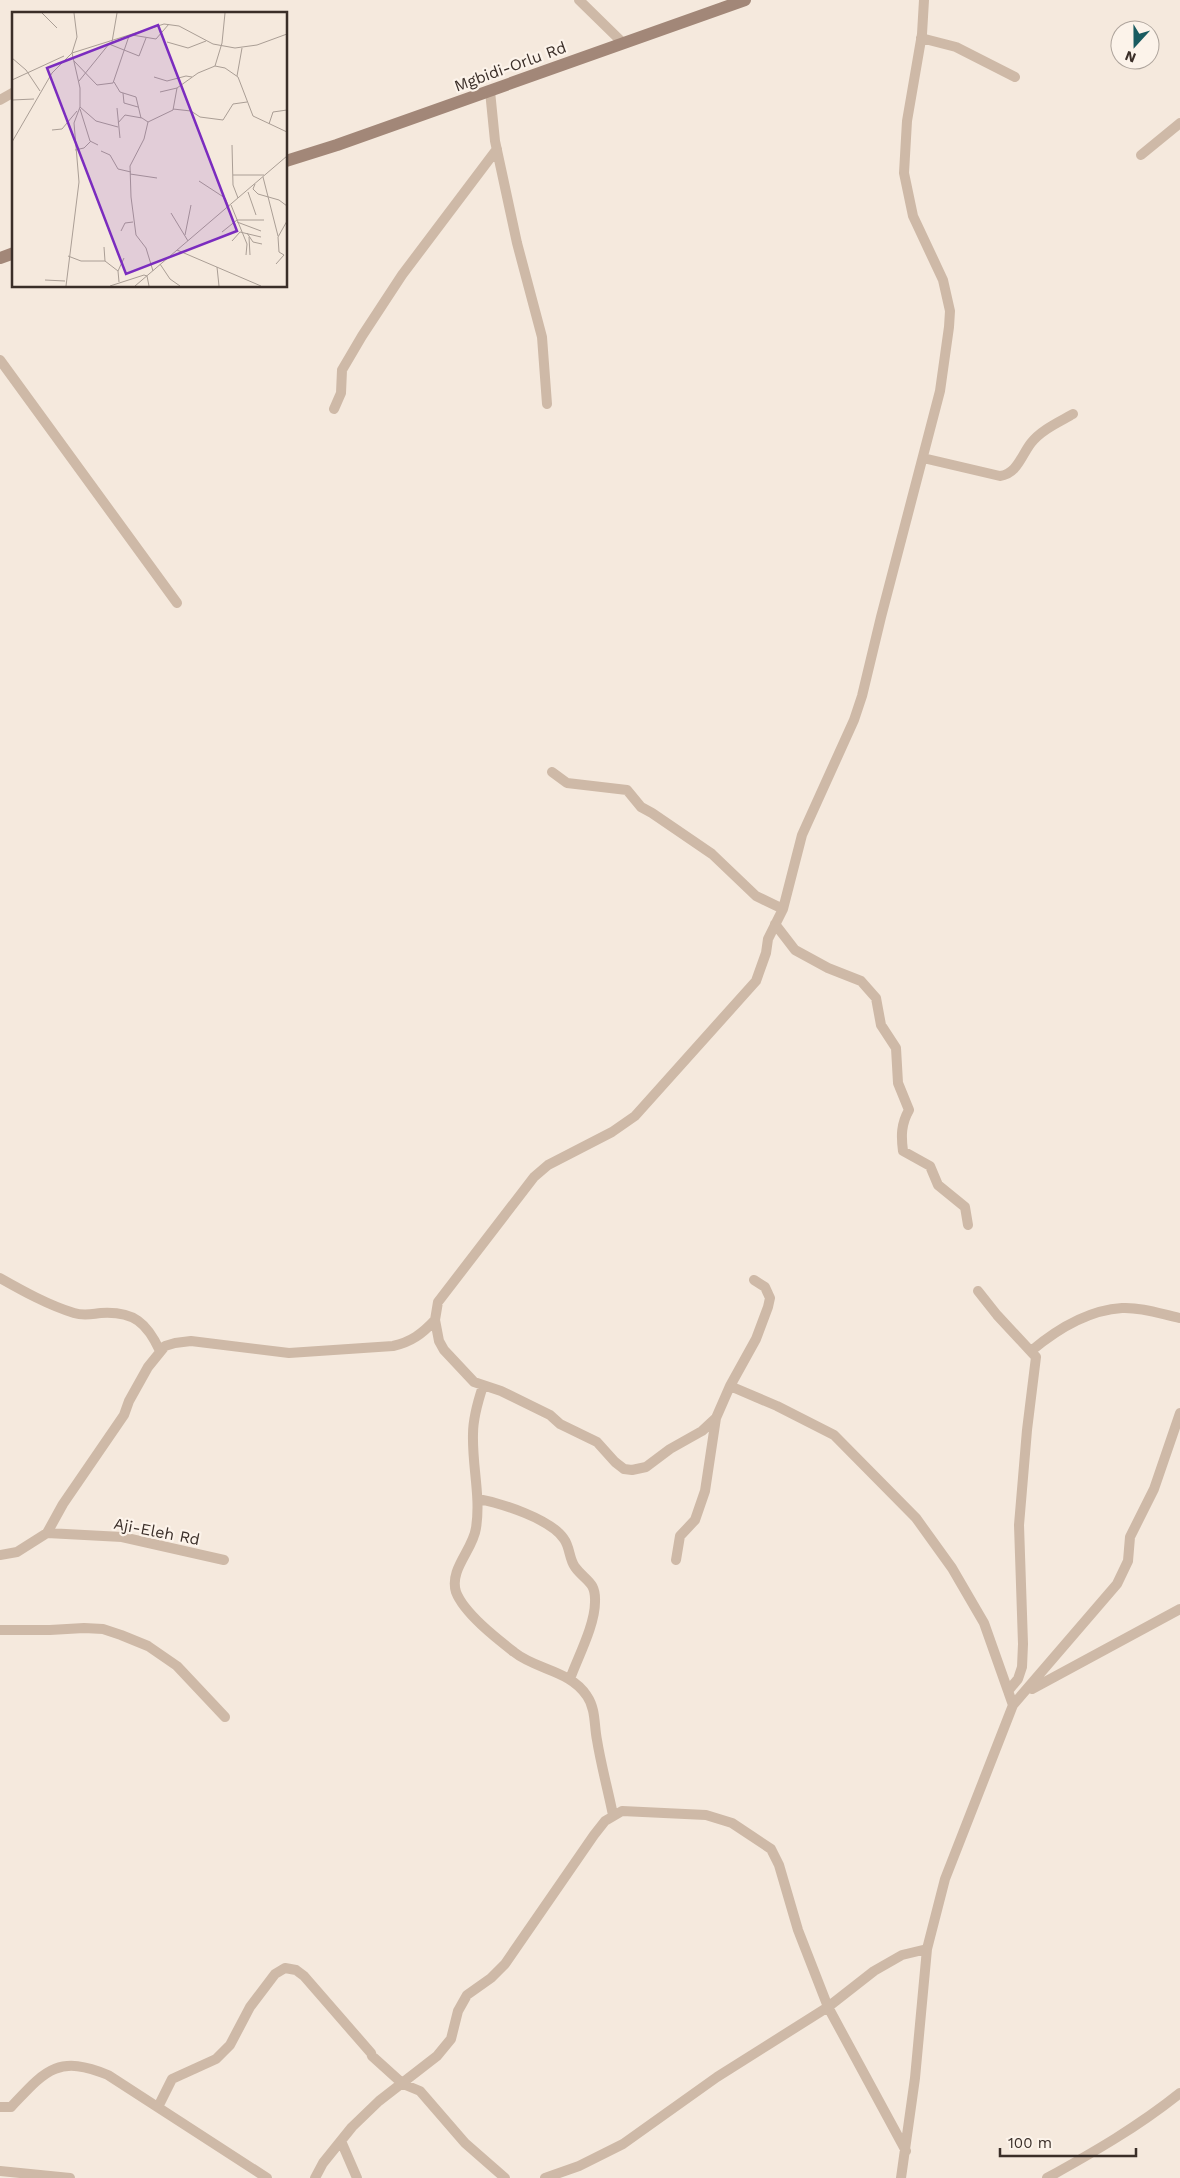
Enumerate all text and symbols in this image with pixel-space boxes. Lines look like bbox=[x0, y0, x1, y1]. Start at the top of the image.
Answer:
inset map bbox=[12, 12, 288, 288]
north arrow bbox=[1110, 20, 1160, 70]
street label: Mgbidi-Orlu Rd bbox=[452, 37, 569, 96]
text: N bbox=[1123, 48, 1138, 66]
street label: Aji-Eleh Rd bbox=[112, 1514, 202, 1549]
scale bar bbox=[1000, 2126, 1136, 2158]
text: 100 m bbox=[1008, 2134, 1052, 2152]

